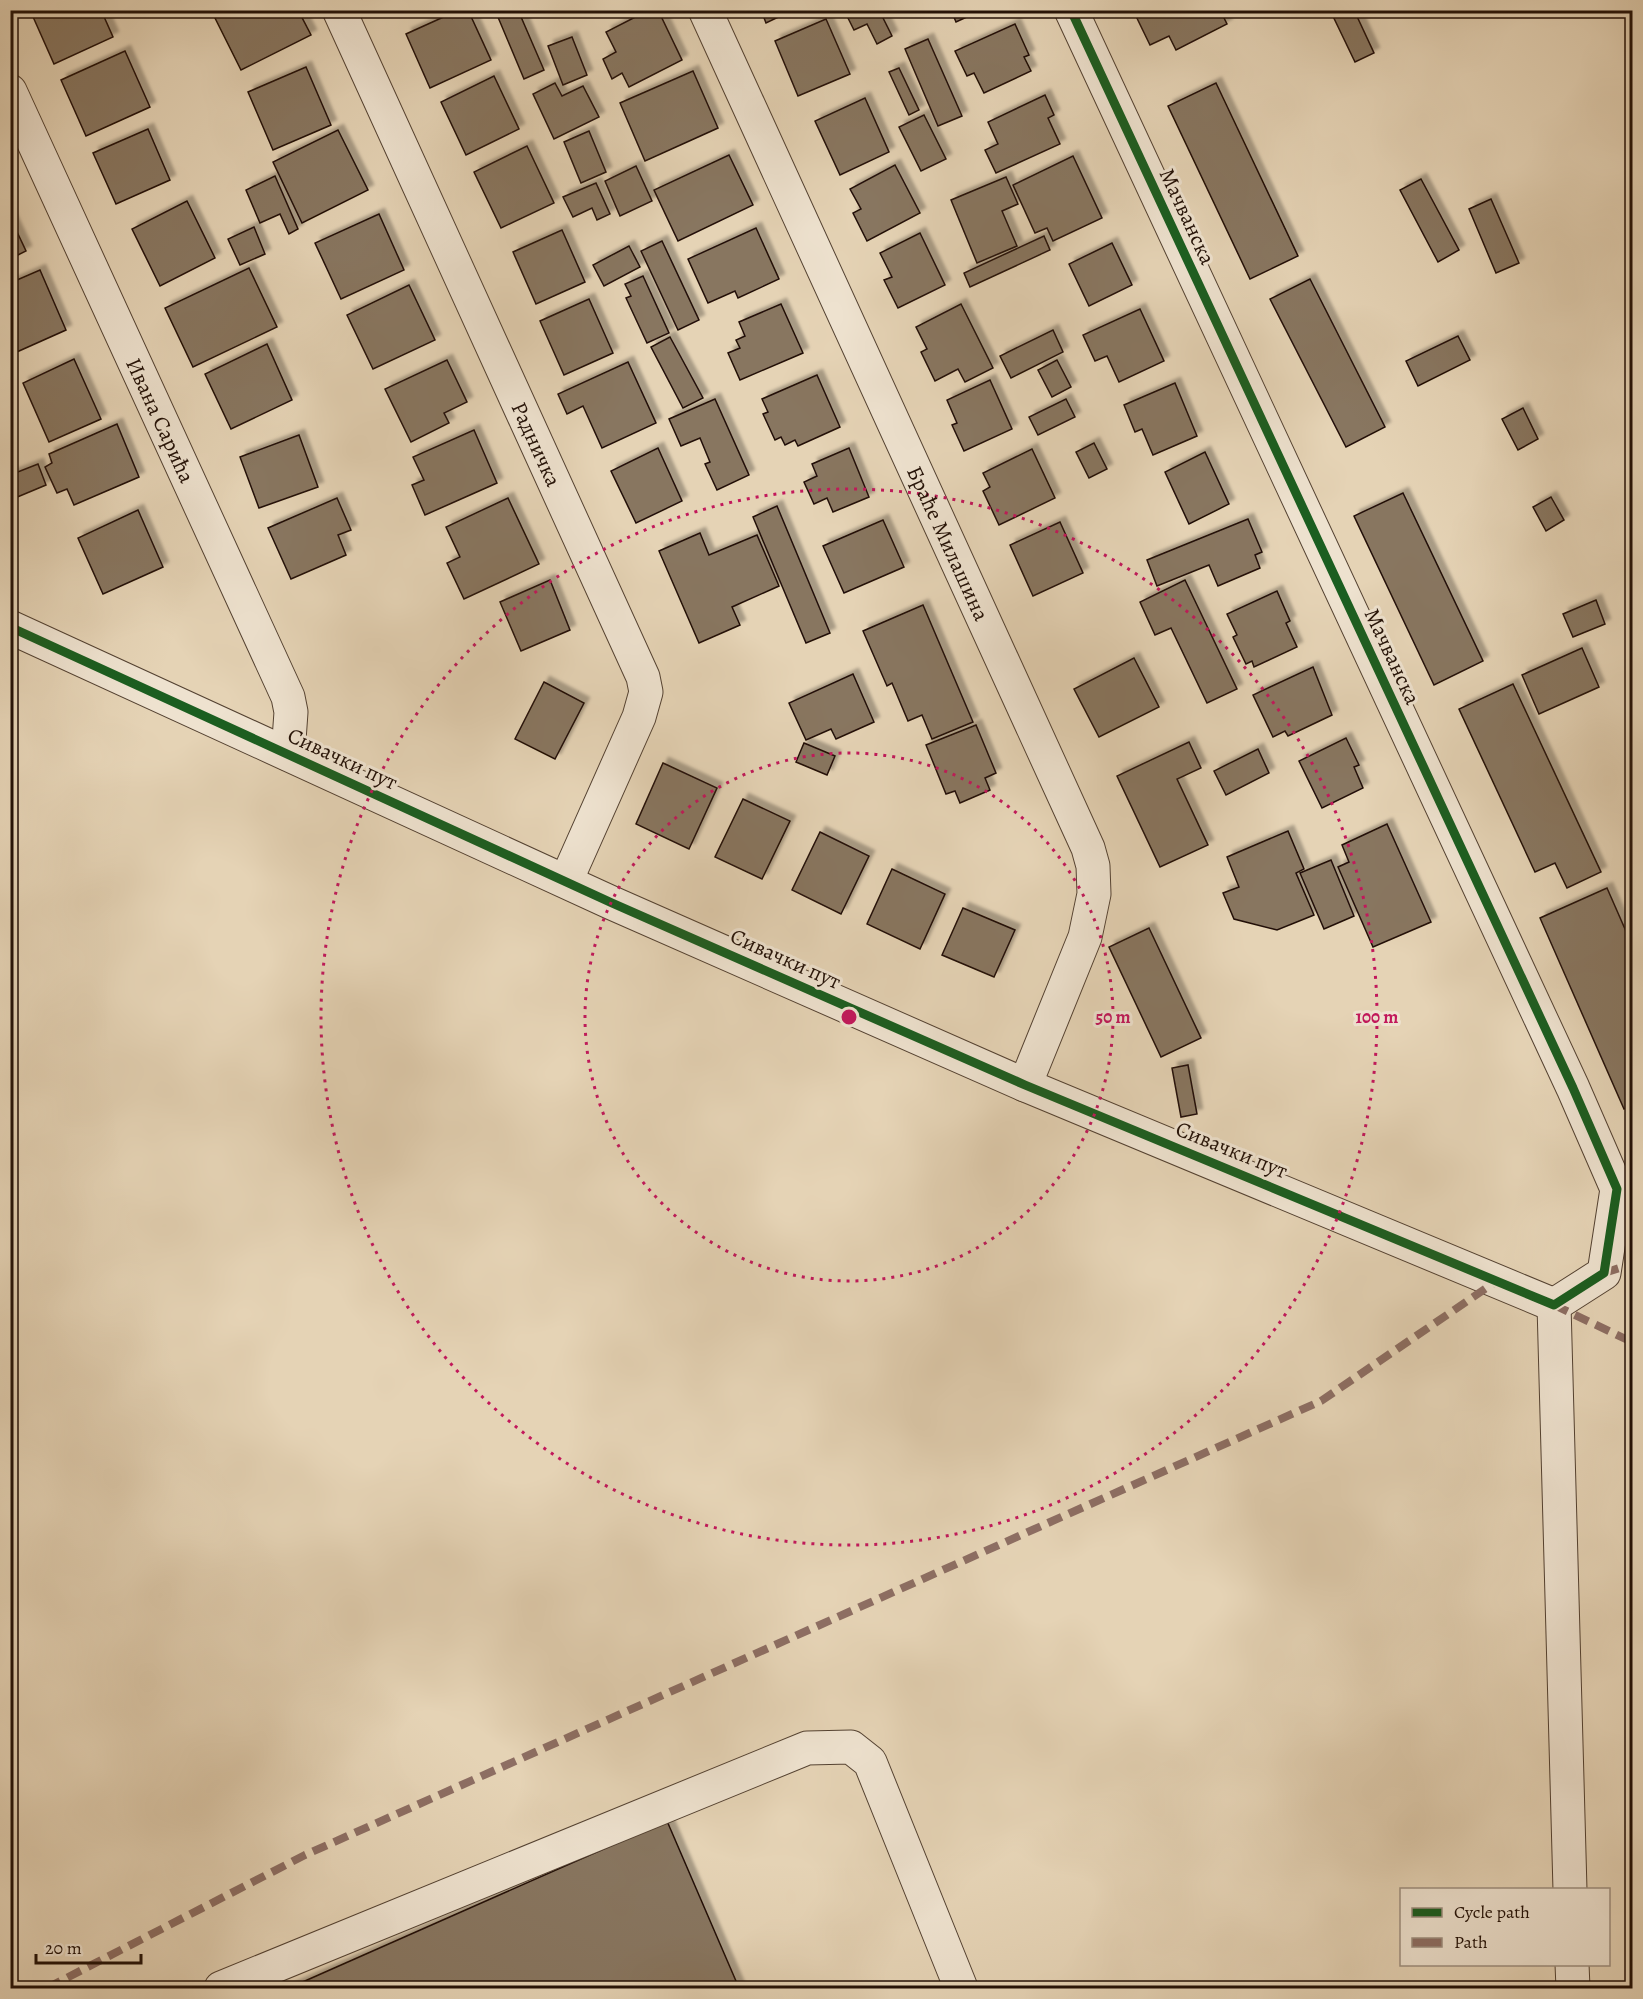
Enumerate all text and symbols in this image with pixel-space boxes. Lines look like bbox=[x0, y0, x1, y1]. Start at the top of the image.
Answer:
street label: Мачванска bbox=[1152, 163, 1223, 270]
street label: Ивана Сарића bbox=[118, 353, 202, 489]
street label: Радничка bbox=[504, 397, 569, 492]
street label: Браће Милашина bbox=[899, 461, 996, 626]
street label: Мачванска bbox=[1357, 603, 1428, 710]
street label: Сивачки пут bbox=[283, 720, 403, 798]
street label: Сивачки пут bbox=[725, 921, 846, 997]
text: 50 m bbox=[1096, 1005, 1130, 1029]
text: 100 m bbox=[1356, 1005, 1398, 1029]
centre of rings bbox=[839, 1007, 859, 1027]
street label: Сивачки пут bbox=[1171, 1114, 1292, 1186]
legend bbox=[1400, 1888, 1610, 1966]
text: Cycle path bbox=[1454, 1900, 1530, 1924]
scale bar bbox=[36, 1927, 141, 1965]
text: Path bbox=[1454, 1930, 1488, 1954]
text: 20 m bbox=[45, 1936, 82, 1960]

